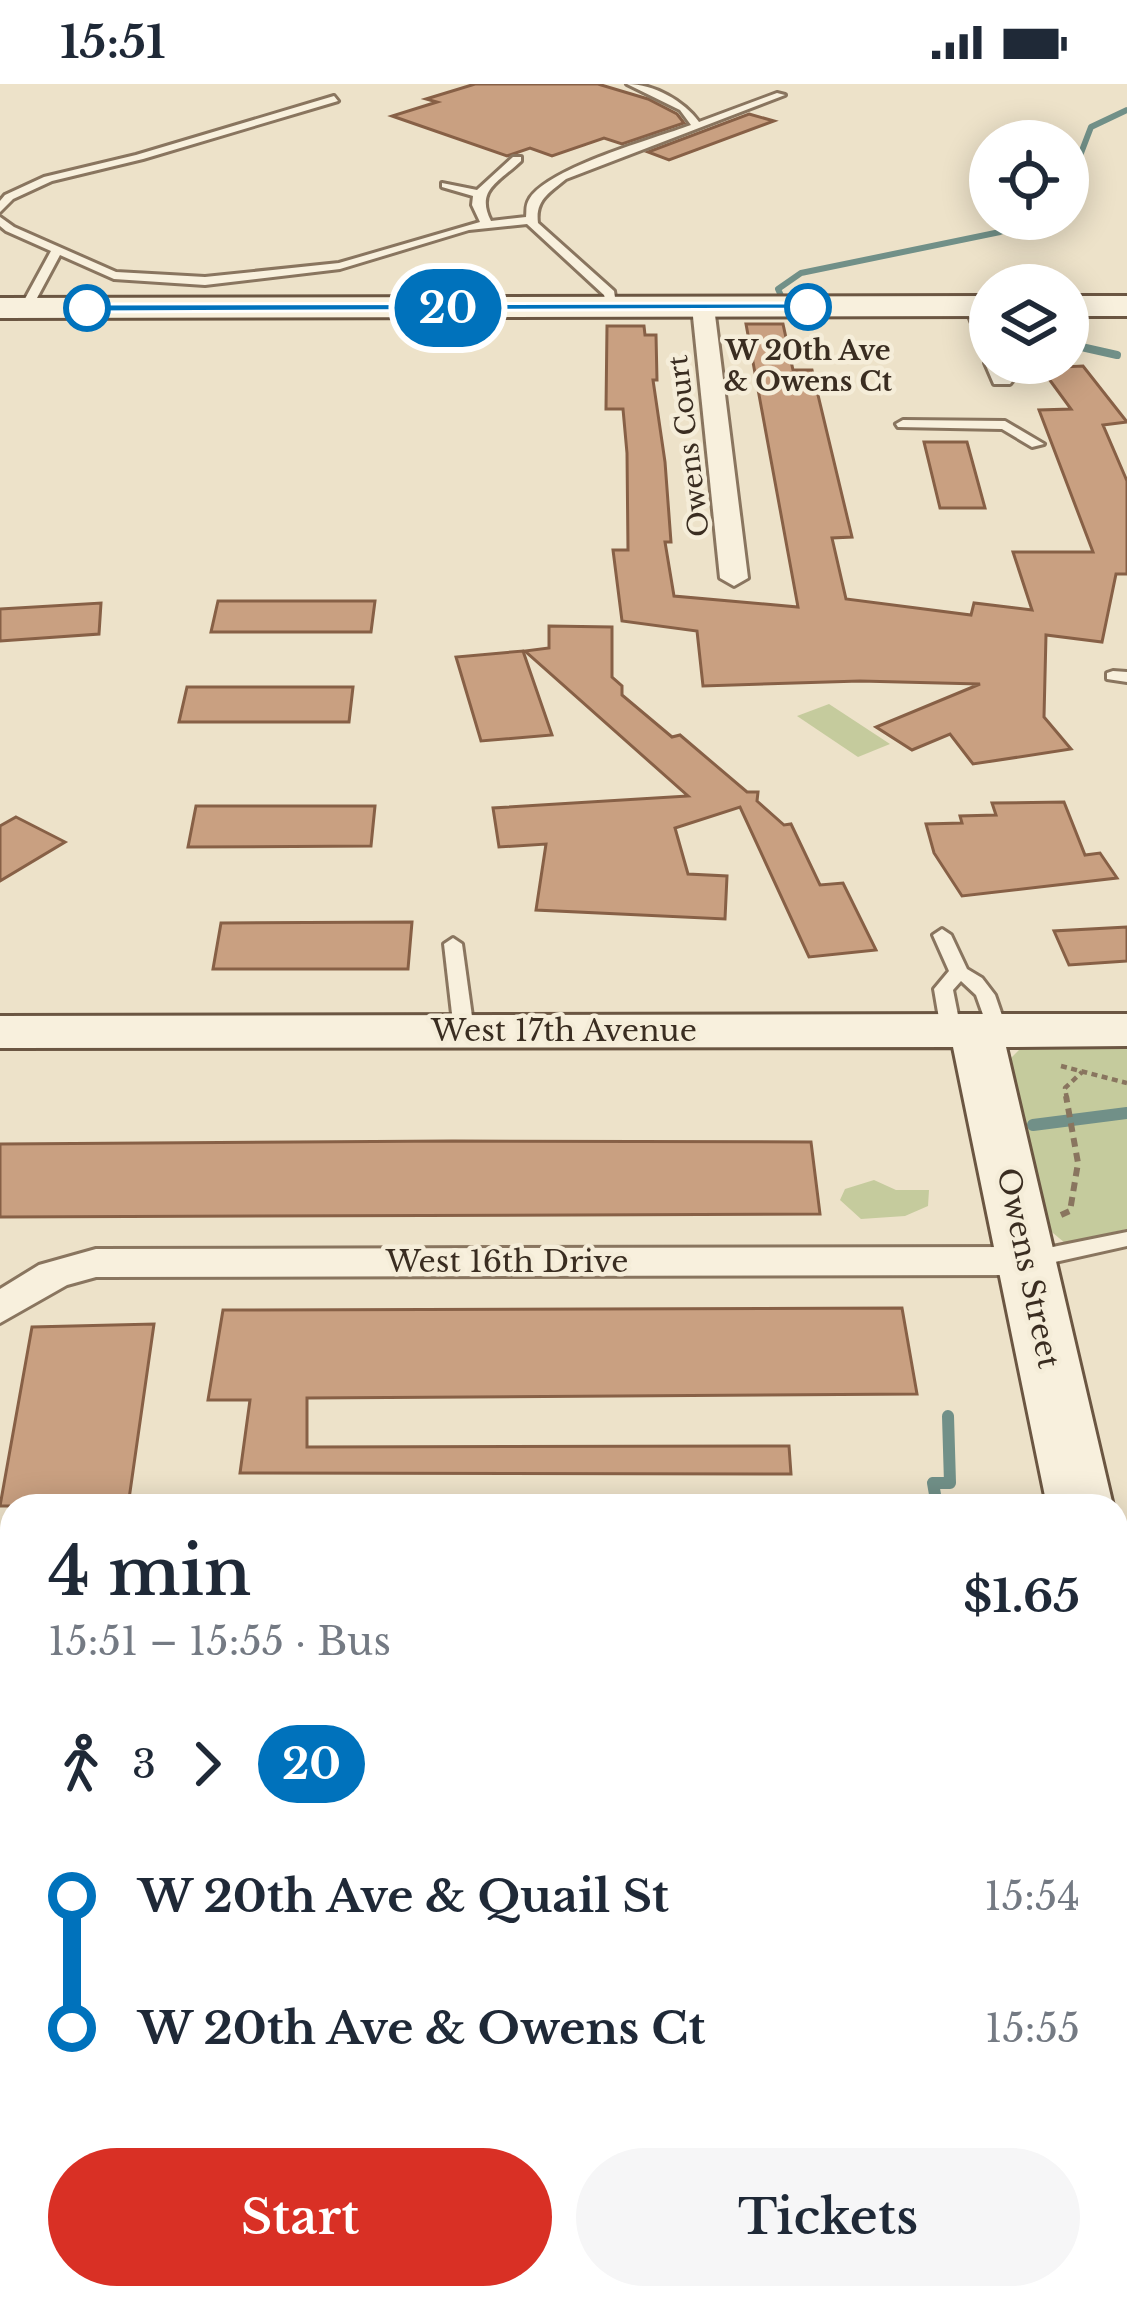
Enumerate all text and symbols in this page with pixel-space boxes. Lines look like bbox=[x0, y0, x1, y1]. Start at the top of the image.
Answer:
text: 15:51 bbox=[60, 14, 166, 70]
map controls bbox=[969, 120, 1089, 384]
button: locate bbox=[969, 120, 1089, 240]
button: layers bbox=[969, 264, 1089, 384]
line badge: 20 bbox=[394, 269, 502, 347]
text: 20 bbox=[418, 282, 478, 334]
marker: W 20th Ave & Owens Ct bbox=[786, 285, 830, 329]
unlabelled marker bbox=[65, 286, 109, 330]
place label: W 20th Ave & Owens Ct bbox=[724, 334, 893, 398]
street label: Owens Court bbox=[661, 353, 716, 539]
street label: West 17th Avenue bbox=[430, 1012, 697, 1049]
street label: Owens Street bbox=[989, 1164, 1068, 1372]
street label: West 16th Drive bbox=[385, 1243, 628, 1280]
text: 4 min bbox=[48, 1531, 251, 1613]
text: $1.65 bbox=[963, 1568, 1080, 1624]
text: 15:51 – 15:55 · Bus bbox=[48, 1617, 391, 1666]
icon: walk bbox=[48, 1731, 114, 1797]
icon: forward bbox=[174, 1731, 240, 1797]
text: 20 bbox=[282, 1738, 341, 1790]
text: 3 bbox=[132, 1740, 156, 1789]
text: W 20th Ave & Quail St bbox=[138, 1868, 669, 1924]
text: 15:54 bbox=[984, 1872, 1080, 1921]
text: W 20th Ave & Owens Ct bbox=[138, 2000, 705, 2056]
text: 15:55 bbox=[985, 2004, 1080, 2053]
button: Start bbox=[48, 2148, 552, 2286]
button: Tickets bbox=[576, 2148, 1080, 2286]

